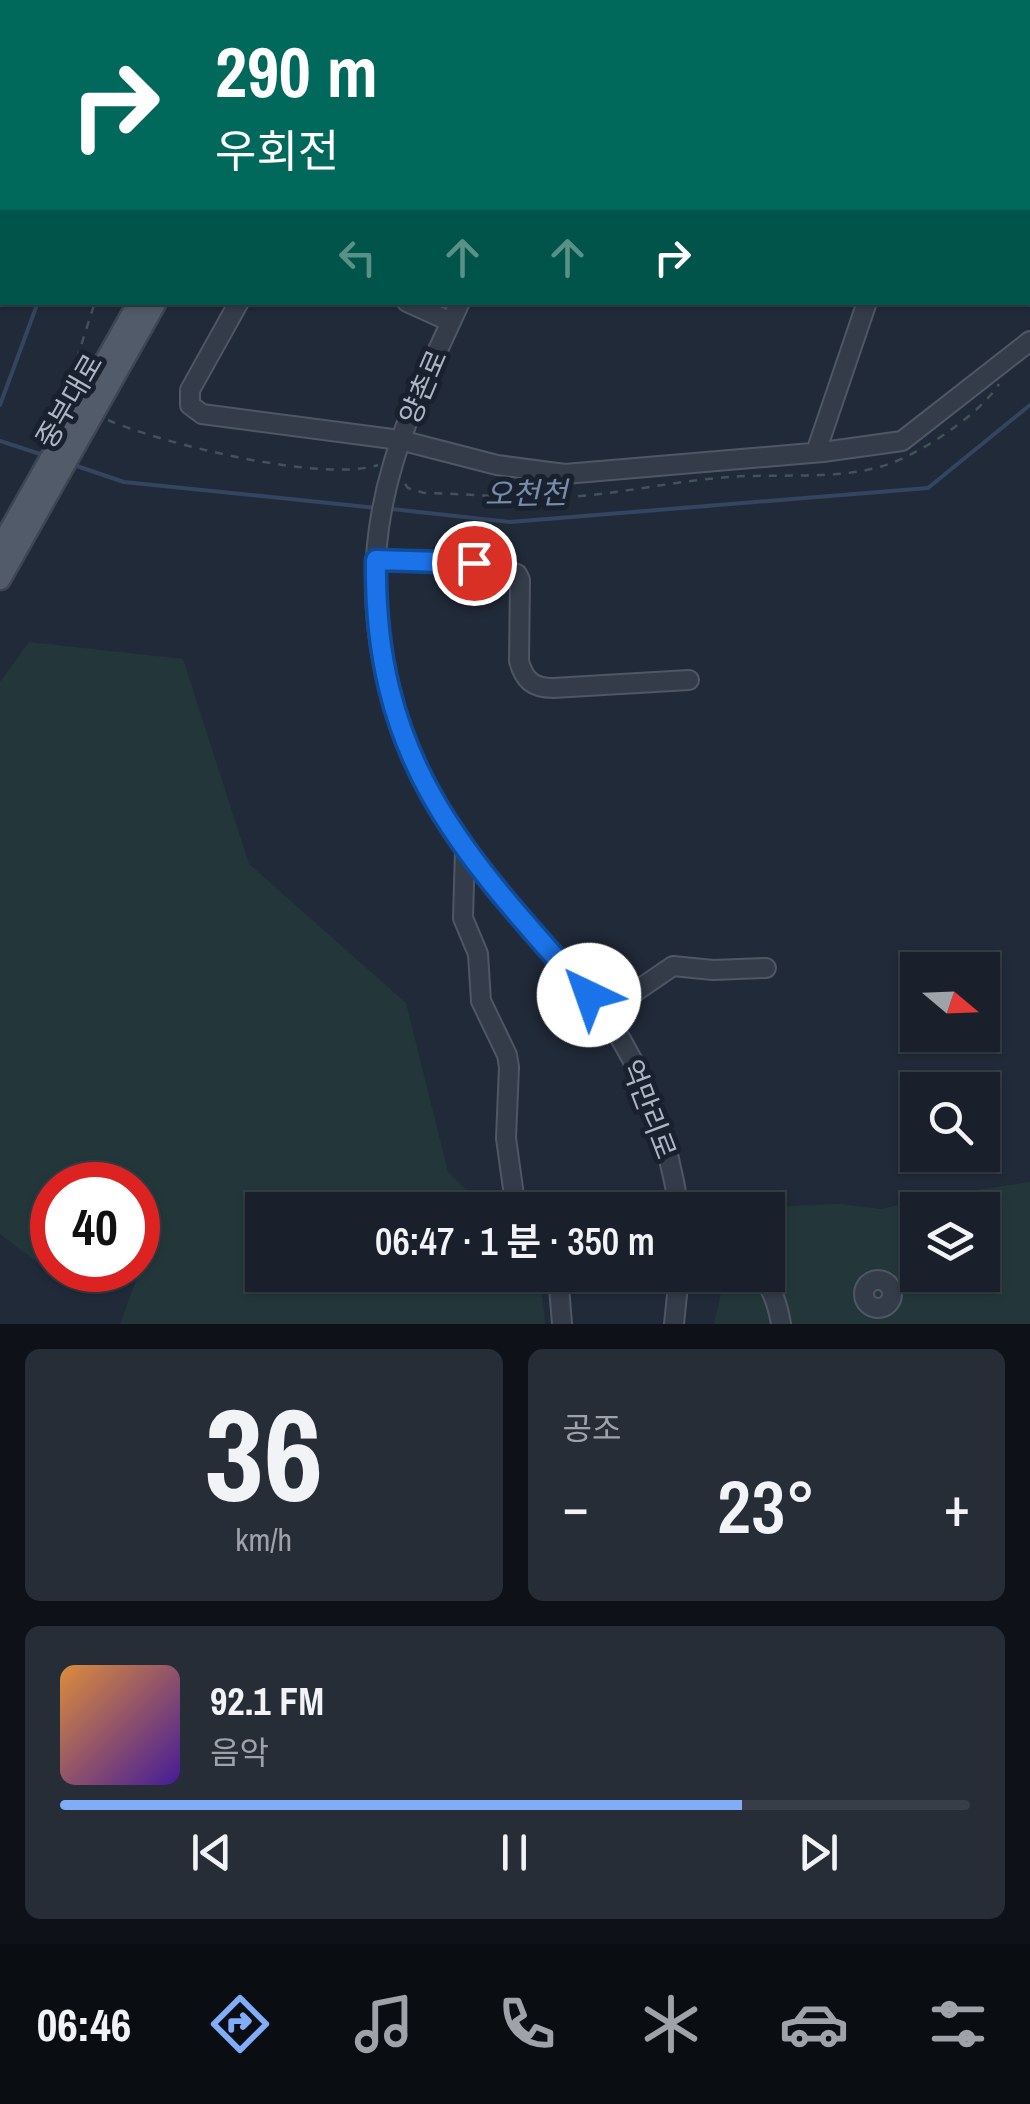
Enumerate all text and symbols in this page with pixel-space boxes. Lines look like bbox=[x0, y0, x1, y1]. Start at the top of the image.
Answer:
text: 290 m bbox=[215, 25, 378, 119]
icon: right bbox=[50, 40, 180, 170]
text: 우회전 bbox=[215, 120, 339, 181]
icon: left bbox=[330, 230, 385, 285]
icon: ahead bbox=[435, 230, 490, 285]
icon: ahead bbox=[540, 230, 595, 285]
icon: right bbox=[645, 230, 700, 285]
street label: 양촌로 bbox=[390, 344, 456, 430]
street label: 중부대로 bbox=[27, 347, 111, 455]
water label: 오천천 bbox=[484, 472, 571, 514]
pin bbox=[432, 521, 517, 606]
icon: arrive bbox=[447, 536, 502, 591]
position arrow bbox=[537, 943, 641, 1047]
north arrow bbox=[900, 952, 1000, 1052]
map controls bbox=[900, 952, 1000, 1292]
street label: 억만리로 bbox=[613, 1054, 685, 1164]
button: search bbox=[900, 1072, 1000, 1172]
speed limit sign: 40 bbox=[30, 1162, 160, 1292]
button: layers bbox=[900, 1192, 1000, 1292]
text: 06:47 · 1 분 · 350 m bbox=[375, 1216, 655, 1267]
text: 36 bbox=[204, 1365, 323, 1541]
text: 공조 bbox=[563, 1407, 621, 1450]
text: 23° bbox=[717, 1455, 815, 1556]
text: − bbox=[563, 1469, 589, 1543]
text: + bbox=[944, 1469, 970, 1543]
text: km/h bbox=[235, 1518, 292, 1561]
text: 92.1 FM bbox=[210, 1676, 324, 1727]
text: 음악 bbox=[210, 1731, 269, 1774]
icon: previous bbox=[184, 1825, 239, 1880]
icon: pause bbox=[487, 1825, 542, 1880]
icon: next bbox=[791, 1825, 846, 1880]
icon: directions bbox=[205, 1989, 275, 2059]
icon: music bbox=[349, 1989, 419, 2059]
icon: phone bbox=[492, 1989, 562, 2059]
icon: climate bbox=[636, 1989, 706, 2059]
icon: car bbox=[779, 1989, 849, 2059]
icon: filters bbox=[923, 1989, 993, 2059]
text: 06:46 bbox=[37, 1994, 131, 2055]

